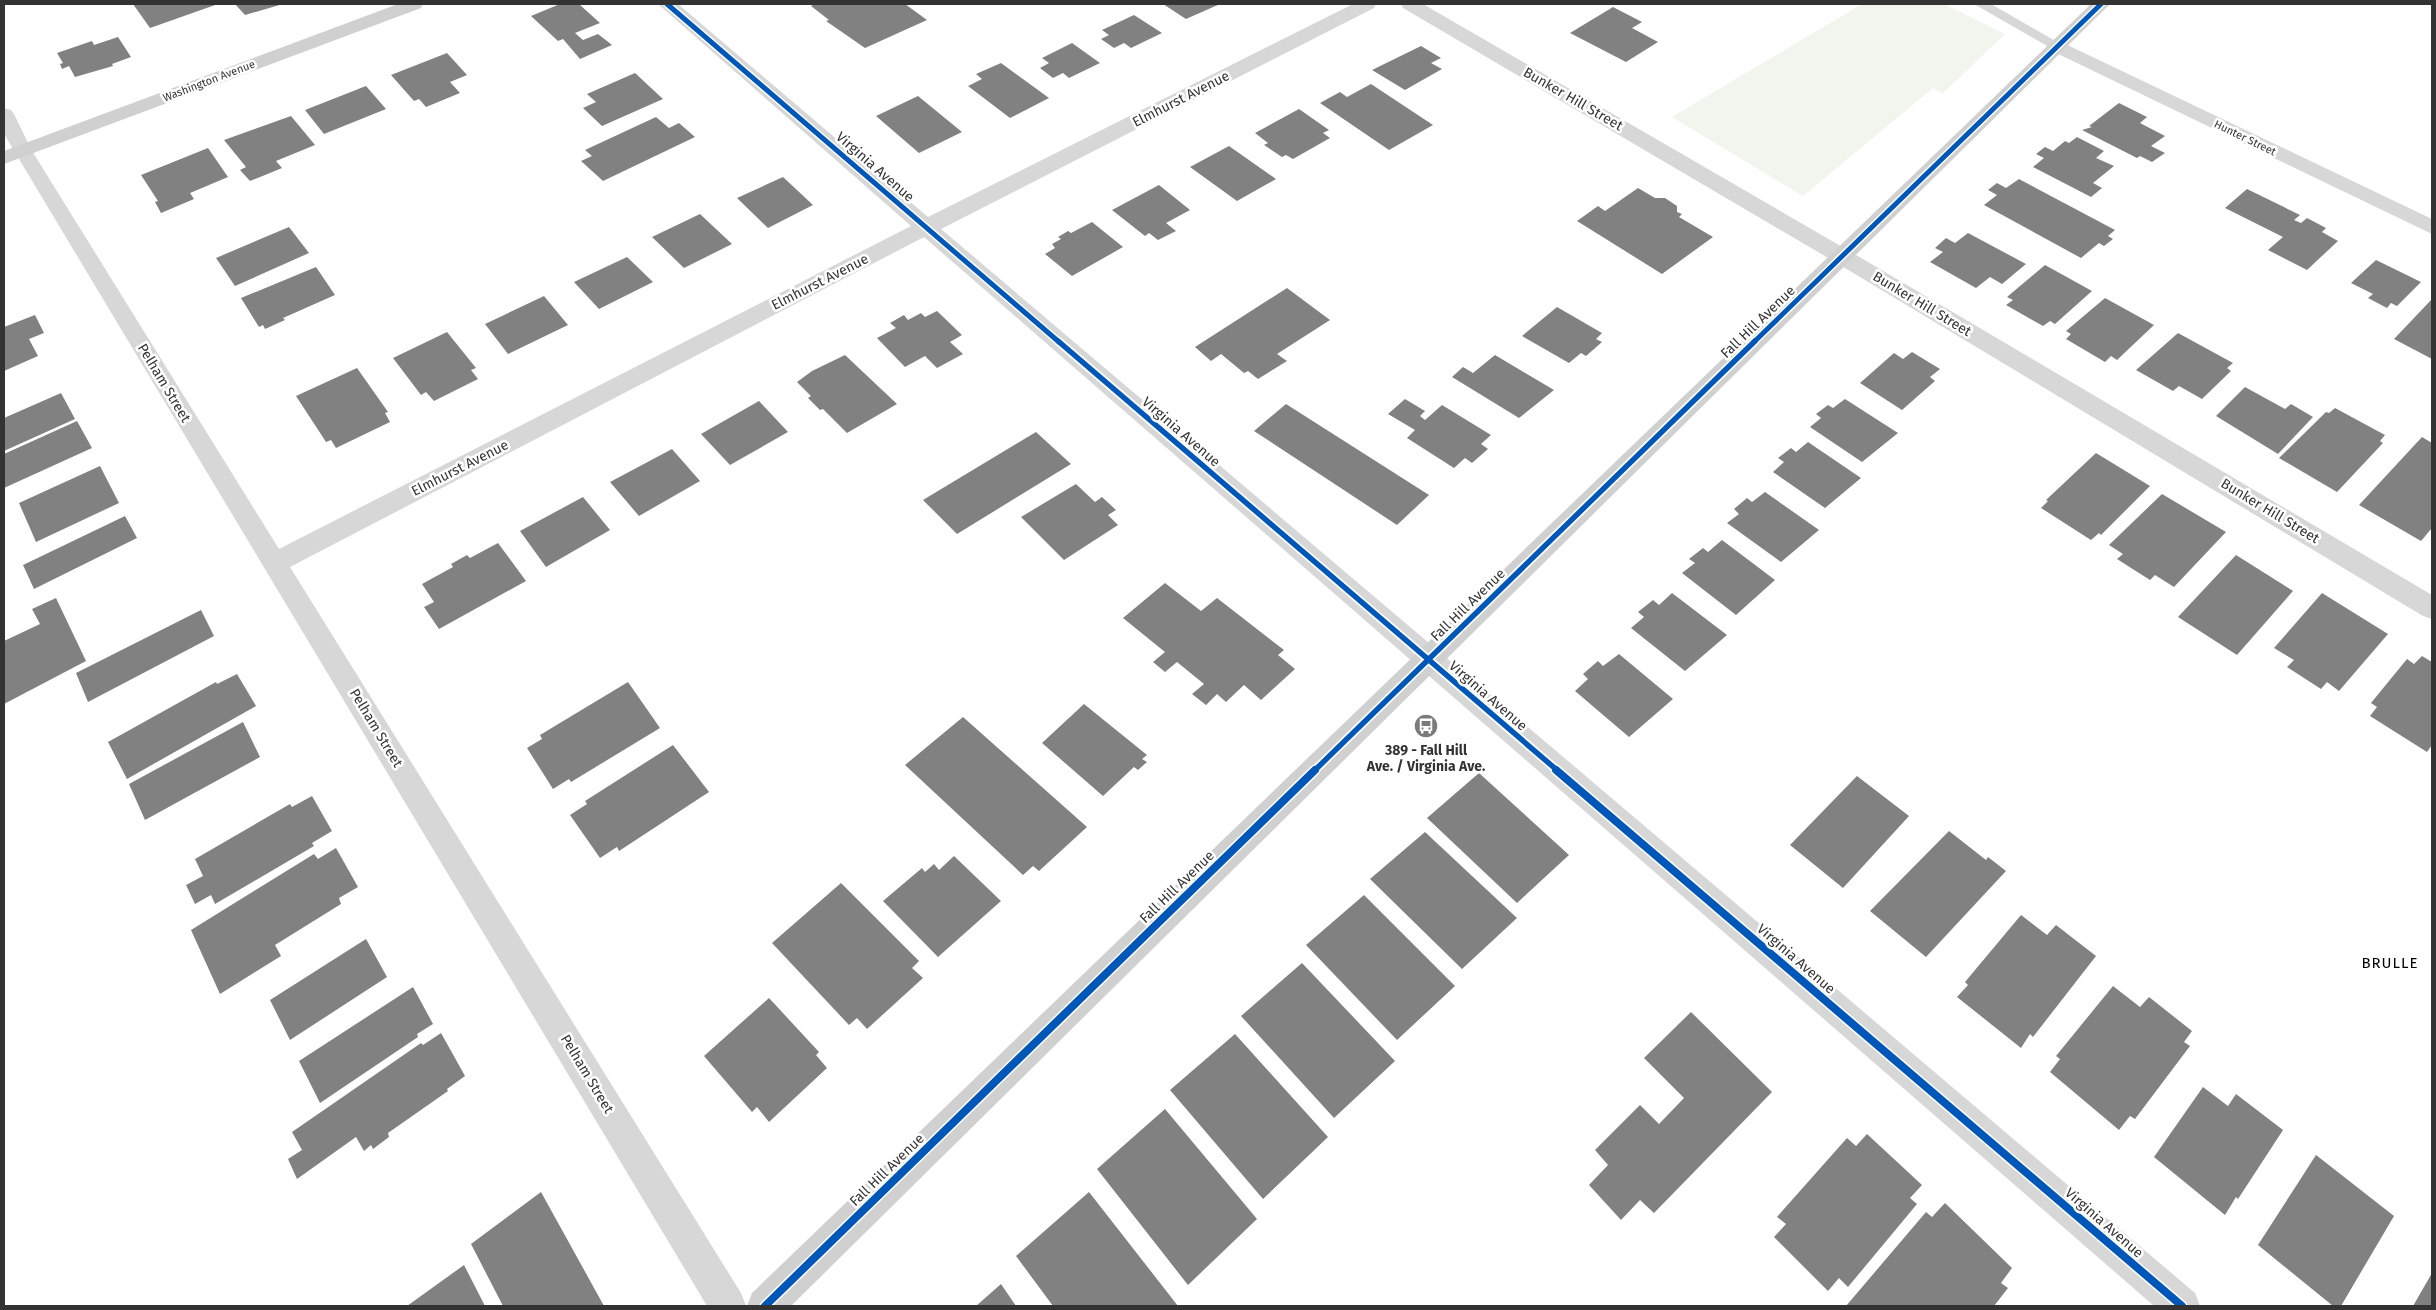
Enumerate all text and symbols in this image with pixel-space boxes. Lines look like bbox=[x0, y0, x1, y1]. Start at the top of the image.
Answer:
street label: Washington Avenue bbox=[161, 57, 257, 105]
street label: Bunker Hill Street bbox=[1520, 64, 1627, 135]
street label: Elmhurst Avenue bbox=[1130, 67, 1232, 131]
street label: Hunter Street bbox=[2212, 117, 2278, 159]
street label: Virginia Avenue bbox=[832, 128, 918, 206]
street label: Elmhurst Avenue bbox=[769, 250, 871, 314]
street label: Bunker Hill Street bbox=[1870, 268, 1975, 341]
street label: Fall Hill Avenue bbox=[1717, 282, 1799, 362]
street label: Pelham Street bbox=[134, 340, 195, 426]
street label: Virginia Avenue bbox=[1138, 393, 1224, 471]
street label: Elmhurst Avenue bbox=[409, 436, 511, 500]
street label: Bunker Hill Street bbox=[2218, 475, 2323, 548]
street label: Fall Hill Avenue bbox=[1427, 565, 1509, 645]
street label: Virginia Avenue bbox=[1445, 657, 1531, 735]
street label: Pelham Street bbox=[346, 685, 407, 771]
bus stop icon: 389 - Fall Hill Ave. / Virginia Ave. bbox=[1413, 713, 1439, 739]
place label: 389 - Fall Hill Ave. / Virginia Ave. bbox=[1366, 742, 1485, 775]
street label: Fall Hill Avenue bbox=[1136, 847, 1218, 927]
street label: Virginia Avenue bbox=[1753, 920, 1839, 998]
district label: BRULLE bbox=[2362, 954, 2419, 972]
street label: Pelham Street bbox=[557, 1031, 618, 1117]
street label: Fall Hill Avenue bbox=[846, 1130, 928, 1210]
street label: Virginia Avenue bbox=[2061, 1184, 2147, 1262]

